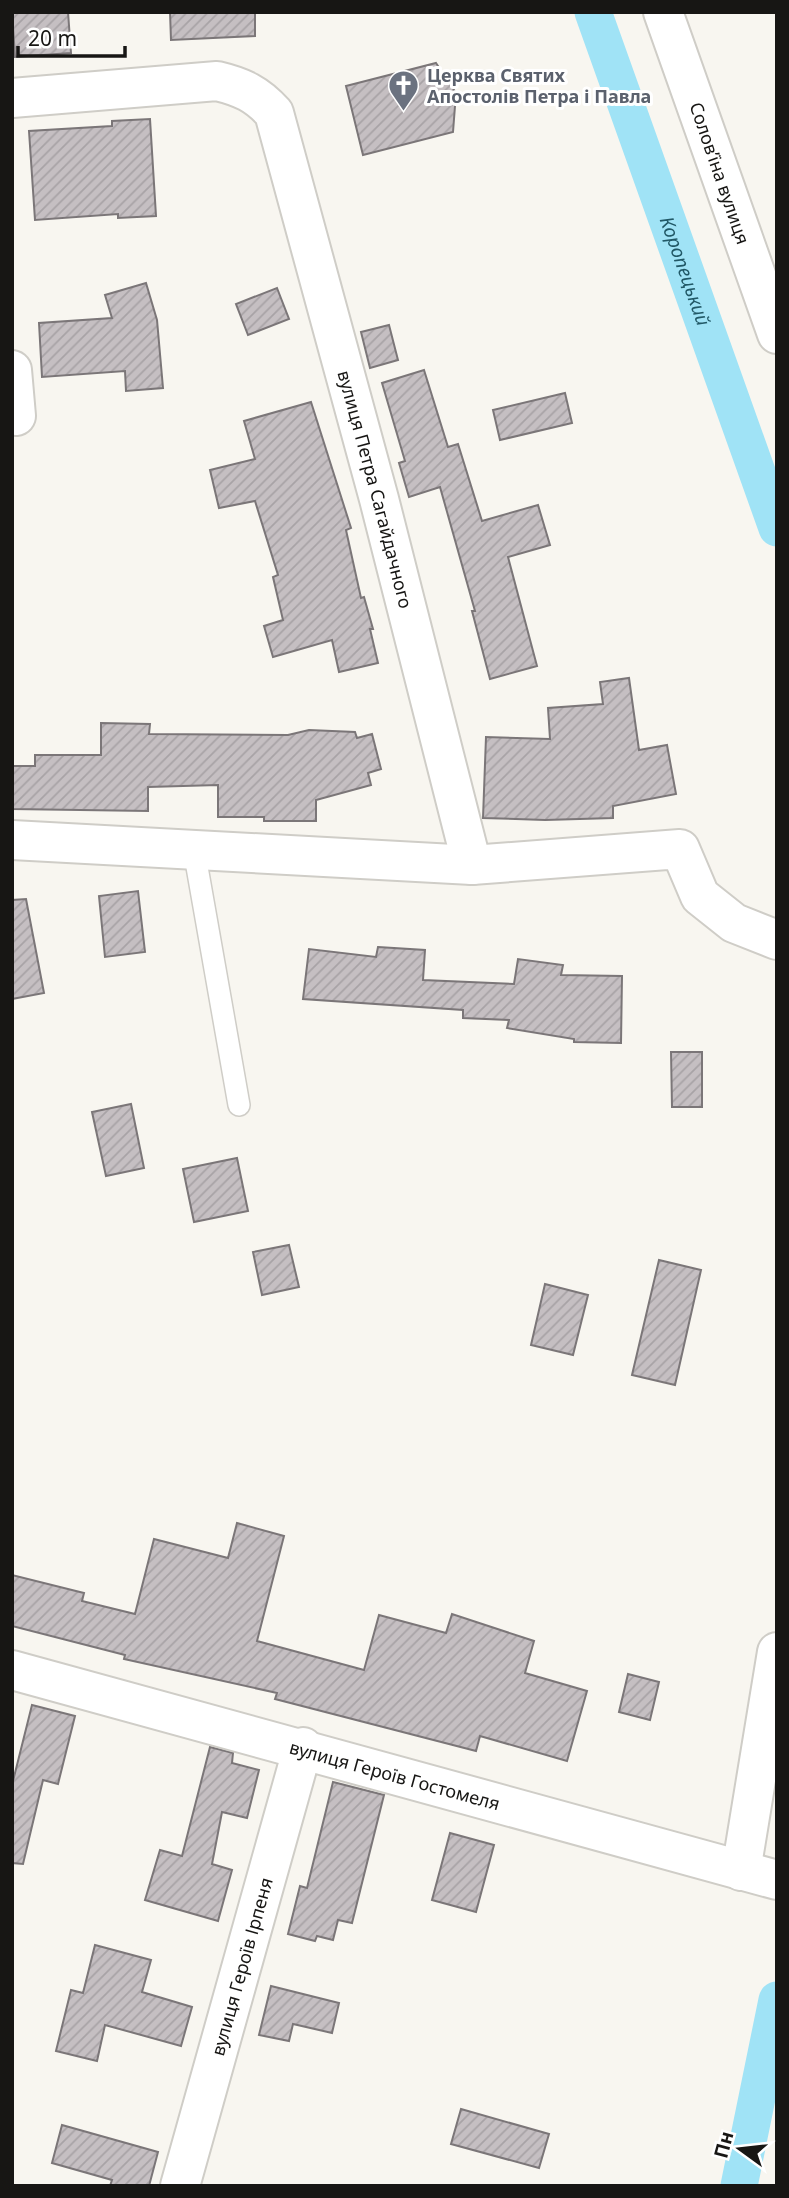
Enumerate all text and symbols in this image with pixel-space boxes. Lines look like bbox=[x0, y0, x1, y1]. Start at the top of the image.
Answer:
scale bar bbox=[18, 14, 124, 58]
text: 20 m bbox=[28, 24, 77, 52]
place label: Церква Святих Апостолів Петра і Павла bbox=[427, 63, 651, 108]
church icon: Церква Святих Апостолів Петра і Павла bbox=[387, 68, 421, 112]
street label: Соловʼїна вулиця bbox=[684, 99, 756, 247]
water label: Коропецький bbox=[654, 213, 717, 329]
street label: вулиця Петра Сагайдачного bbox=[332, 367, 418, 611]
street label: вулиця Героїв Гостомеля bbox=[287, 1735, 503, 1815]
street label: вулиця Героїв Ірпеня bbox=[205, 1875, 278, 2058]
north arrow bbox=[705, 2114, 775, 2184]
text: Пн bbox=[708, 2128, 740, 2161]

